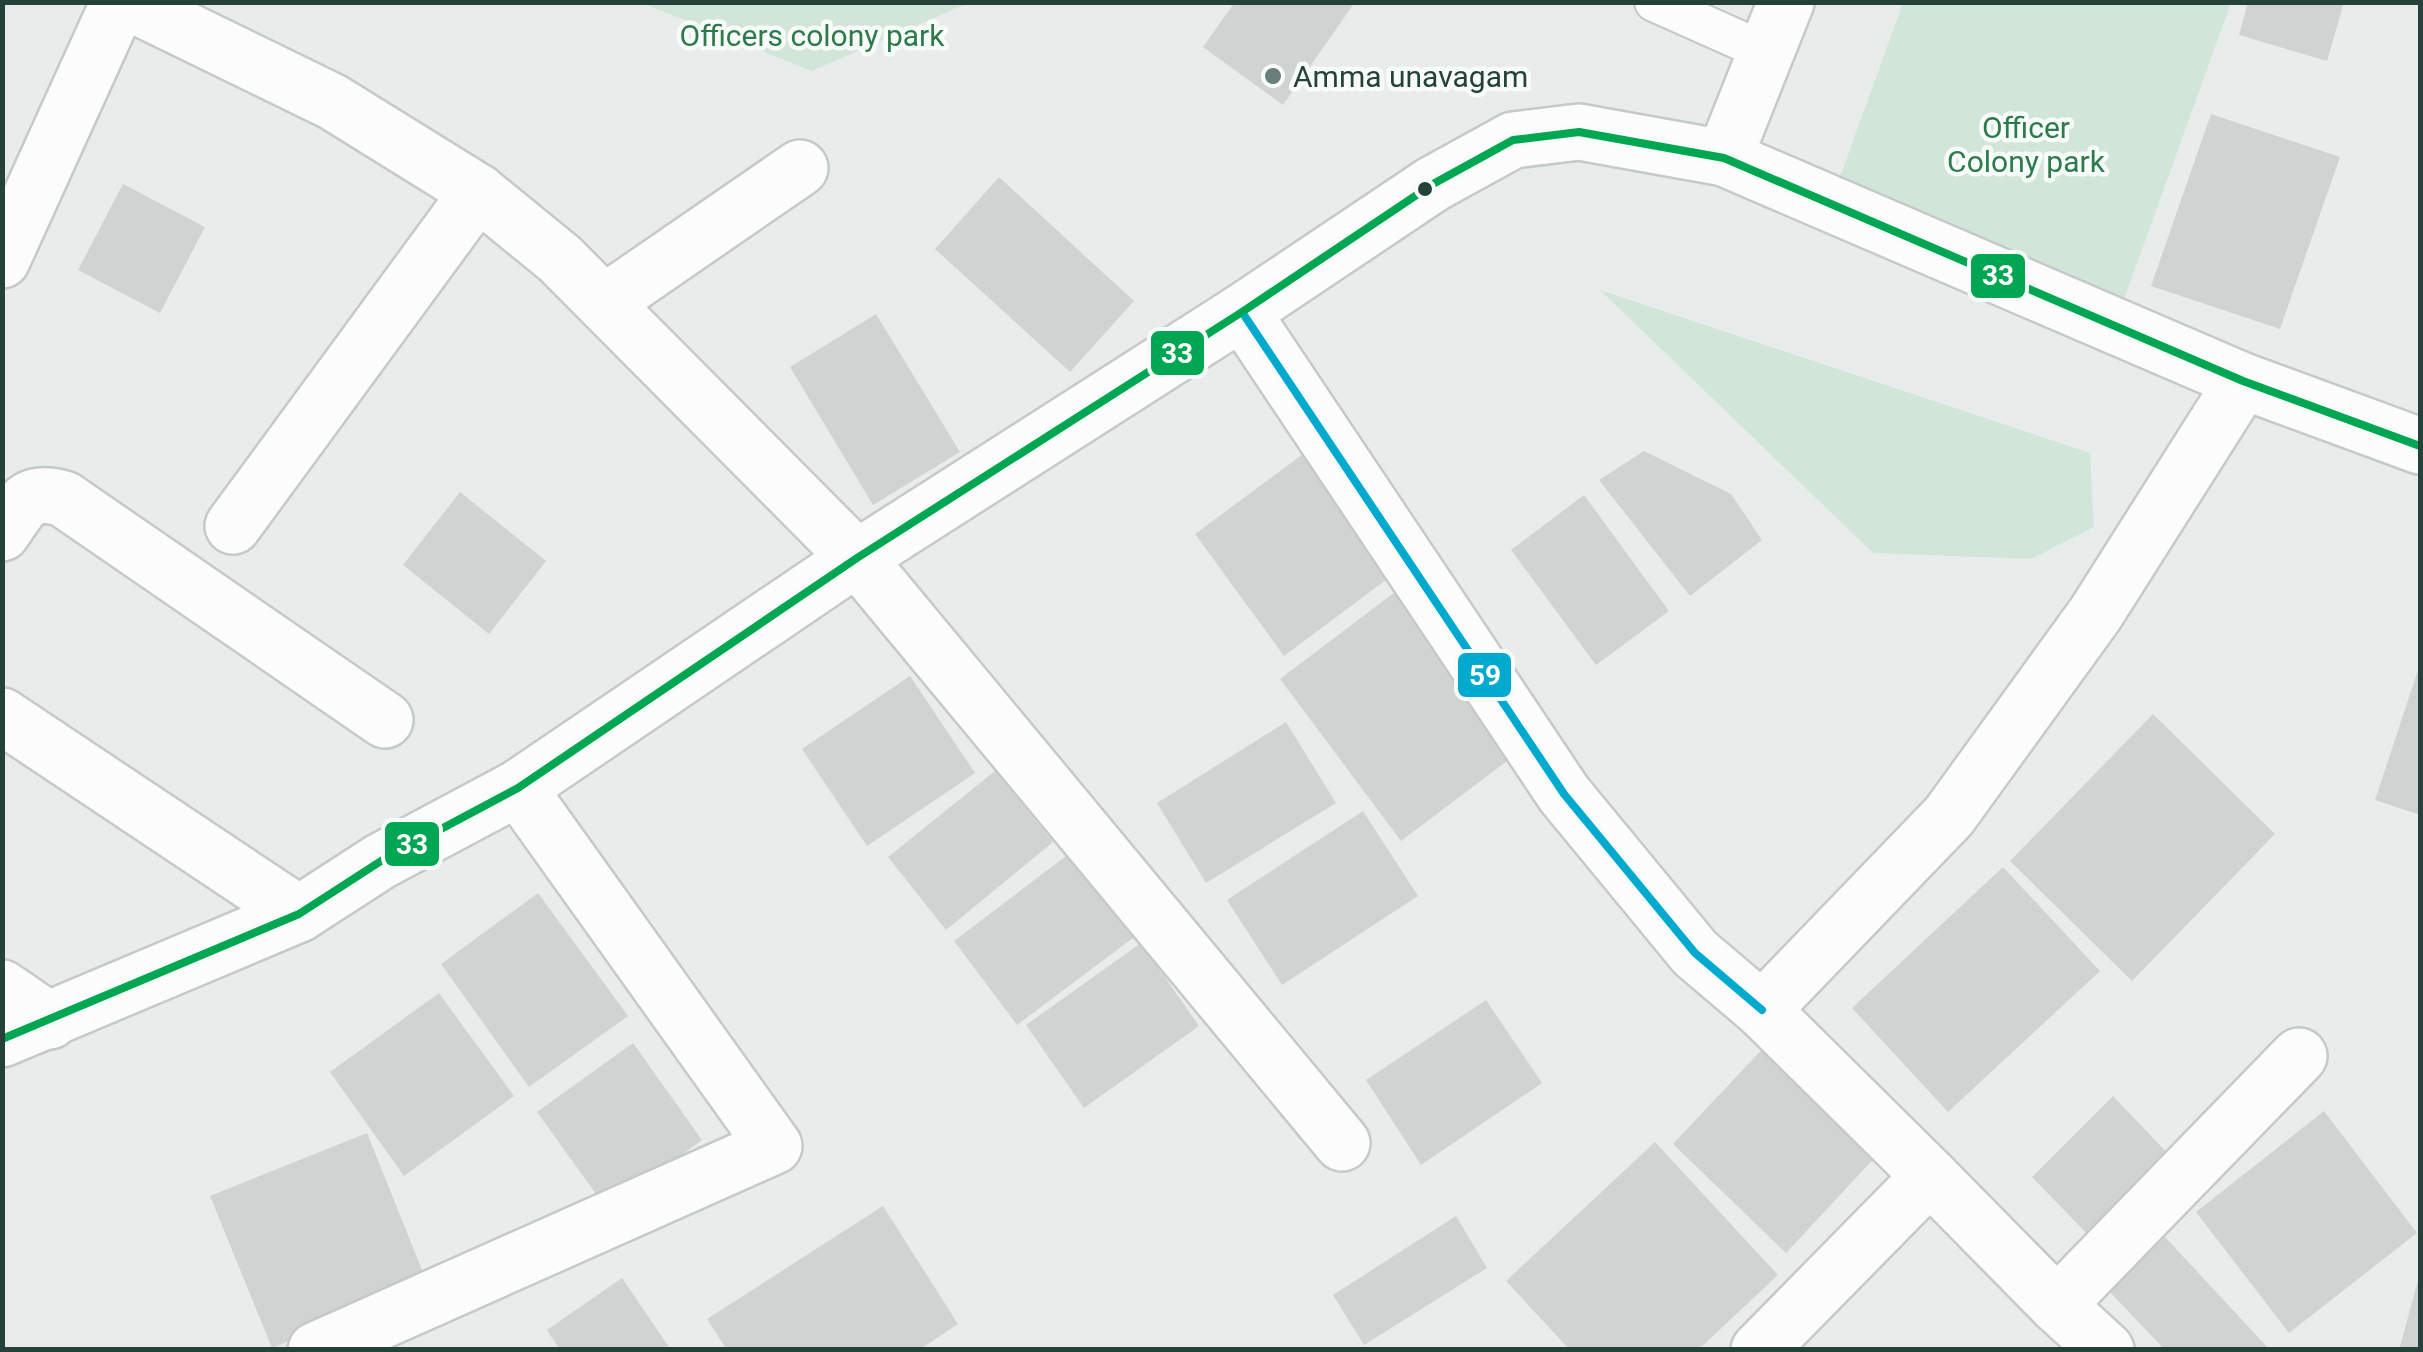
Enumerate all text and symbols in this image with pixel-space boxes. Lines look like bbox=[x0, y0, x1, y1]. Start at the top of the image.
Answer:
park label: Officers colony park bbox=[680, 18, 945, 53]
place label: Amma unavagam bbox=[1293, 59, 1528, 94]
marker: Amma unavagam bbox=[1262, 65, 1284, 87]
park label: Officer Colony park bbox=[1947, 110, 2106, 179]
unlabelled marker bbox=[1415, 179, 1435, 199]
line badge: 33 bbox=[1969, 252, 2027, 300]
text: 33 bbox=[1982, 259, 2014, 292]
line badge: 33 bbox=[1149, 329, 1206, 377]
text: 33 bbox=[1161, 337, 1193, 370]
line badge: 59 bbox=[1456, 651, 1513, 699]
text: 59 bbox=[1469, 659, 1501, 692]
line badge: 33 bbox=[383, 820, 441, 868]
text: 33 bbox=[396, 828, 428, 861]

